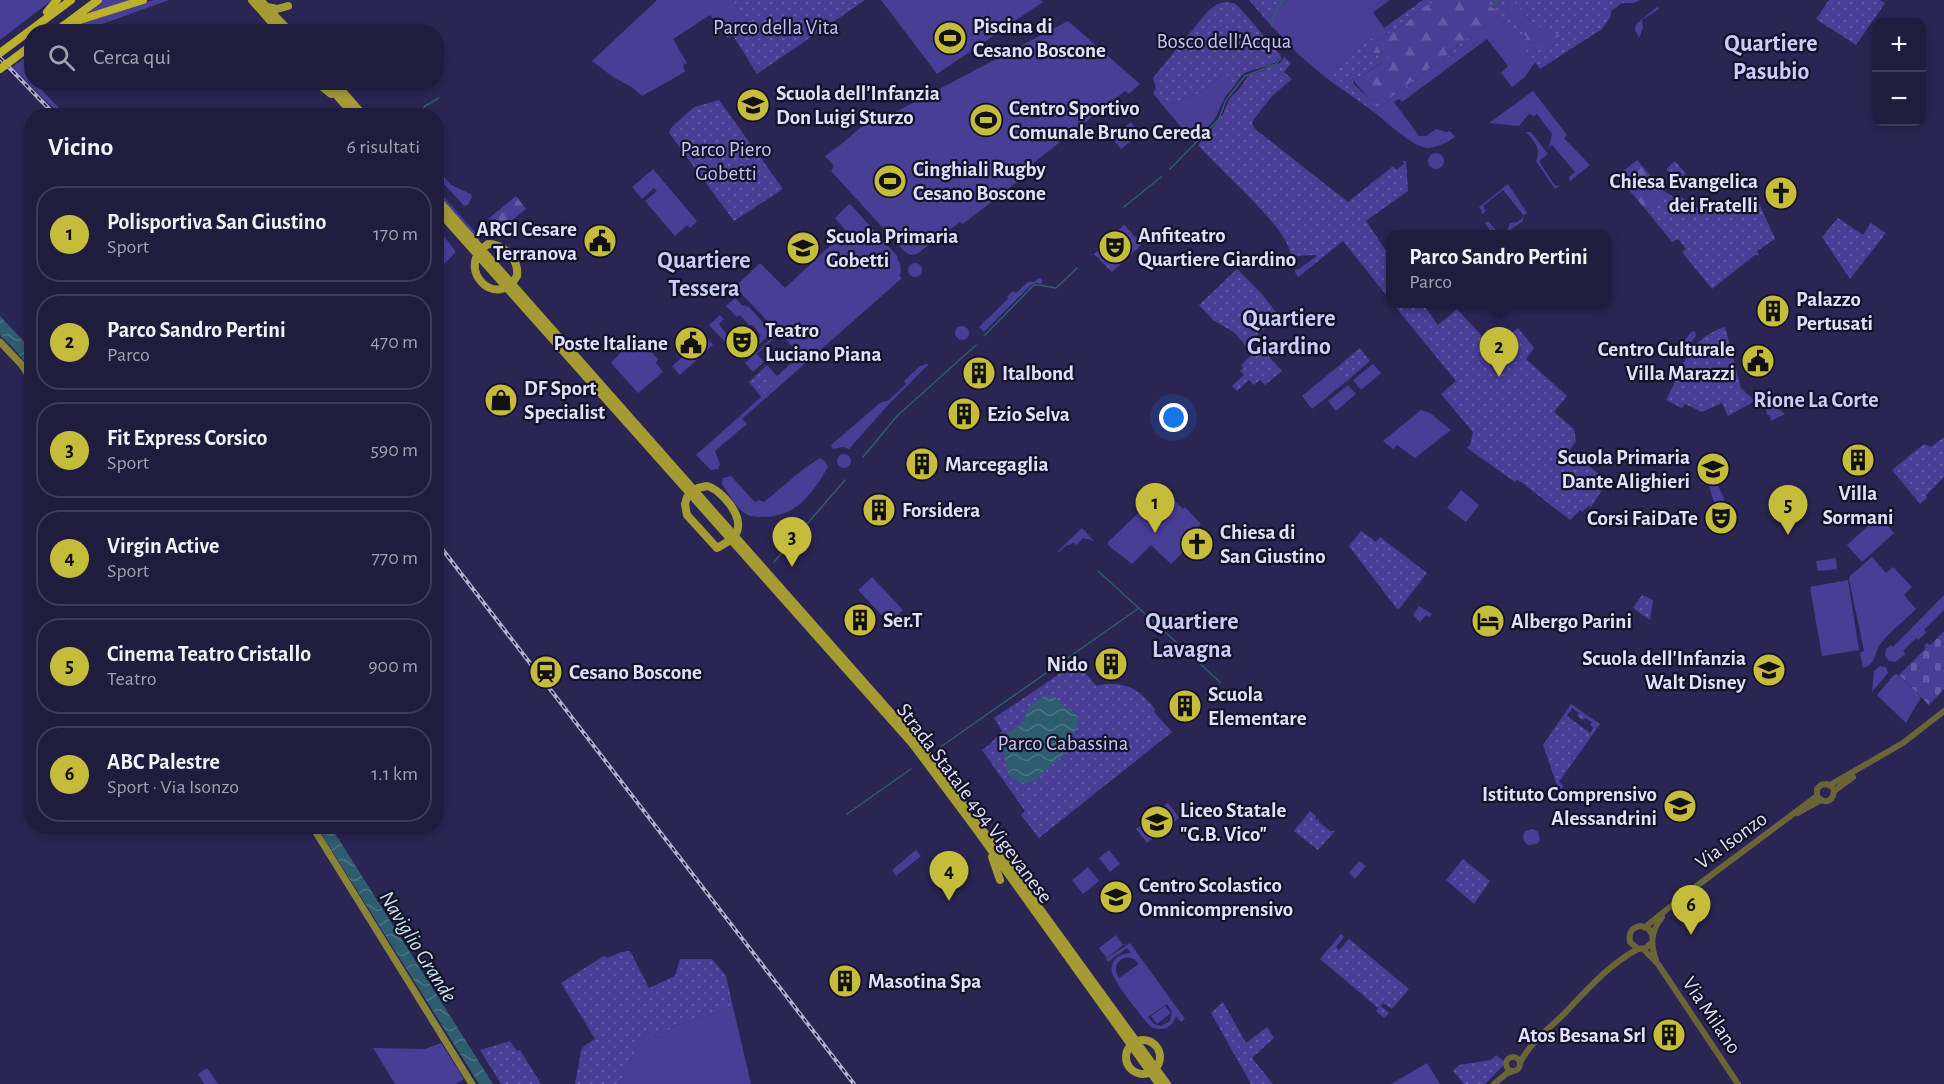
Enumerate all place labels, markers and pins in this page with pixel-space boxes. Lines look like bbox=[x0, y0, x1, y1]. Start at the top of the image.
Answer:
place label: Piscina di Cesano Boscone bbox=[973, 16, 1106, 61]
sports icon: Piscina di Cesano Boscone bbox=[932, 20, 968, 56]
place label: Scuola dell'Infanzia Don Luigi Sturzo bbox=[776, 83, 940, 128]
school or university icon: Scuola dell'Infanzia Don Luigi Sturzo bbox=[735, 87, 771, 123]
place label: Centro Sportivo Comunale Bruno Cereda bbox=[1009, 98, 1211, 143]
sports icon: Centro Sportivo Comunale Bruno Cereda bbox=[968, 102, 1004, 138]
place label: Cinghiali Rugby Cesano Boscone bbox=[913, 159, 1046, 204]
sports icon: Cinghiali Rugby Cesano Boscone bbox=[872, 163, 908, 199]
place label: Chiesa Evangelica dei Fratelli bbox=[1610, 171, 1758, 216]
church icon: Chiesa Evangelica dei Fratelli bbox=[1763, 175, 1799, 211]
place label: ARCI Cesare Terranova bbox=[476, 219, 577, 264]
public building icon: ARCI Cesare Terranova bbox=[582, 223, 618, 259]
place label: Anfiteatro Quartiere Giardino bbox=[1138, 225, 1296, 271]
place label: Scuola Primaria Gobetti bbox=[826, 226, 958, 271]
theatre icon: Anfiteatro Quartiere Giardino bbox=[1097, 229, 1133, 265]
school or university icon: Scuola Primaria Gobetti bbox=[785, 230, 821, 266]
place label: Palazzo Pertusati bbox=[1796, 289, 1873, 334]
building icon: Palazzo Pertusati bbox=[1755, 293, 1791, 329]
place label: Teatro Luciano Piana bbox=[765, 320, 882, 365]
theatre icon: Teatro Luciano Piana bbox=[724, 324, 760, 360]
public building icon: Poste Italiane bbox=[673, 325, 709, 361]
pin: 2 bbox=[1480, 328, 1518, 377]
place label: Poste Italiane bbox=[553, 333, 668, 354]
place label: Centro Culturale Villa Marazzi bbox=[1598, 339, 1735, 384]
public building icon: Centro Culturale Villa Marazzi bbox=[1740, 343, 1776, 379]
building icon: Italbond bbox=[961, 355, 997, 391]
place label: Italbond bbox=[1002, 363, 1074, 384]
place label: DF Sport Specialist bbox=[524, 378, 605, 423]
shop icon: DF Sport Specialist bbox=[483, 382, 519, 418]
building icon: Ezio Selva bbox=[946, 396, 982, 432]
place label: Ezio Selva bbox=[987, 404, 1070, 425]
building icon: Villa Sormani bbox=[1840, 442, 1876, 478]
building icon: Marcegaglia bbox=[904, 446, 940, 482]
place label: Scuola Primaria Dante Alighieri bbox=[1558, 447, 1690, 492]
school or university icon: Scuola Primaria Dante Alighieri bbox=[1695, 451, 1731, 487]
place label: Marcegaglia bbox=[945, 454, 1049, 475]
place label: Villa Sormani bbox=[1822, 483, 1894, 528]
pin: 1 bbox=[1136, 484, 1174, 533]
pin: 5 bbox=[1768, 486, 1808, 535]
building icon: Forsidera bbox=[861, 492, 897, 528]
place label: Forsidera bbox=[902, 500, 980, 521]
theatre icon: Corsi FaiDaTe bbox=[1703, 500, 1739, 536]
place label: Corsi FaiDaTe bbox=[1587, 508, 1698, 529]
pin: 3 bbox=[772, 518, 812, 567]
place label: Chiesa di San Giustino bbox=[1220, 522, 1326, 567]
church icon: Chiesa di San Giustino bbox=[1179, 526, 1215, 562]
building icon: Ser.T bbox=[842, 602, 878, 638]
hotel icon: Albergo Parini bbox=[1470, 603, 1506, 639]
place label: Ser.T bbox=[883, 610, 923, 631]
place label: Albergo Parini bbox=[1511, 611, 1632, 632]
building icon: Nido bbox=[1093, 646, 1129, 682]
place label: Scuola dell'Infanzia Walt Disney bbox=[1582, 648, 1747, 693]
school or university icon: Scuola dell'Infanzia Walt Disney bbox=[1751, 652, 1787, 688]
station icon: Cesano Boscone bbox=[528, 654, 564, 690]
place label: Nido bbox=[1047, 654, 1088, 675]
place label: Cesano Boscone bbox=[569, 662, 702, 683]
place label: Scuola Elementare bbox=[1208, 684, 1307, 729]
building icon: Scuola Elementare bbox=[1167, 688, 1203, 724]
place label: Istituto Comprensivo Alessandrini bbox=[1482, 784, 1657, 829]
school or university icon: Istituto Comprensivo Alessandrini bbox=[1662, 788, 1698, 824]
place label: Liceo Statale "G.B. Vico" bbox=[1180, 800, 1286, 845]
school or university icon: Liceo Statale "G.B. Vico" bbox=[1139, 804, 1175, 840]
pin: 4 bbox=[930, 852, 968, 901]
place label: Centro Scolastico Omnicomprensivo bbox=[1139, 875, 1293, 920]
school or university icon: Centro Scolastico Omnicomprensivo bbox=[1098, 879, 1134, 915]
pin: 6 bbox=[1672, 886, 1710, 935]
building icon: Masotina Spa bbox=[827, 963, 863, 999]
place label: Masotina Spa bbox=[868, 971, 981, 992]
building icon: Atos Besana Srl bbox=[1651, 1017, 1687, 1053]
place label: Atos Besana Srl bbox=[1518, 1025, 1646, 1046]

